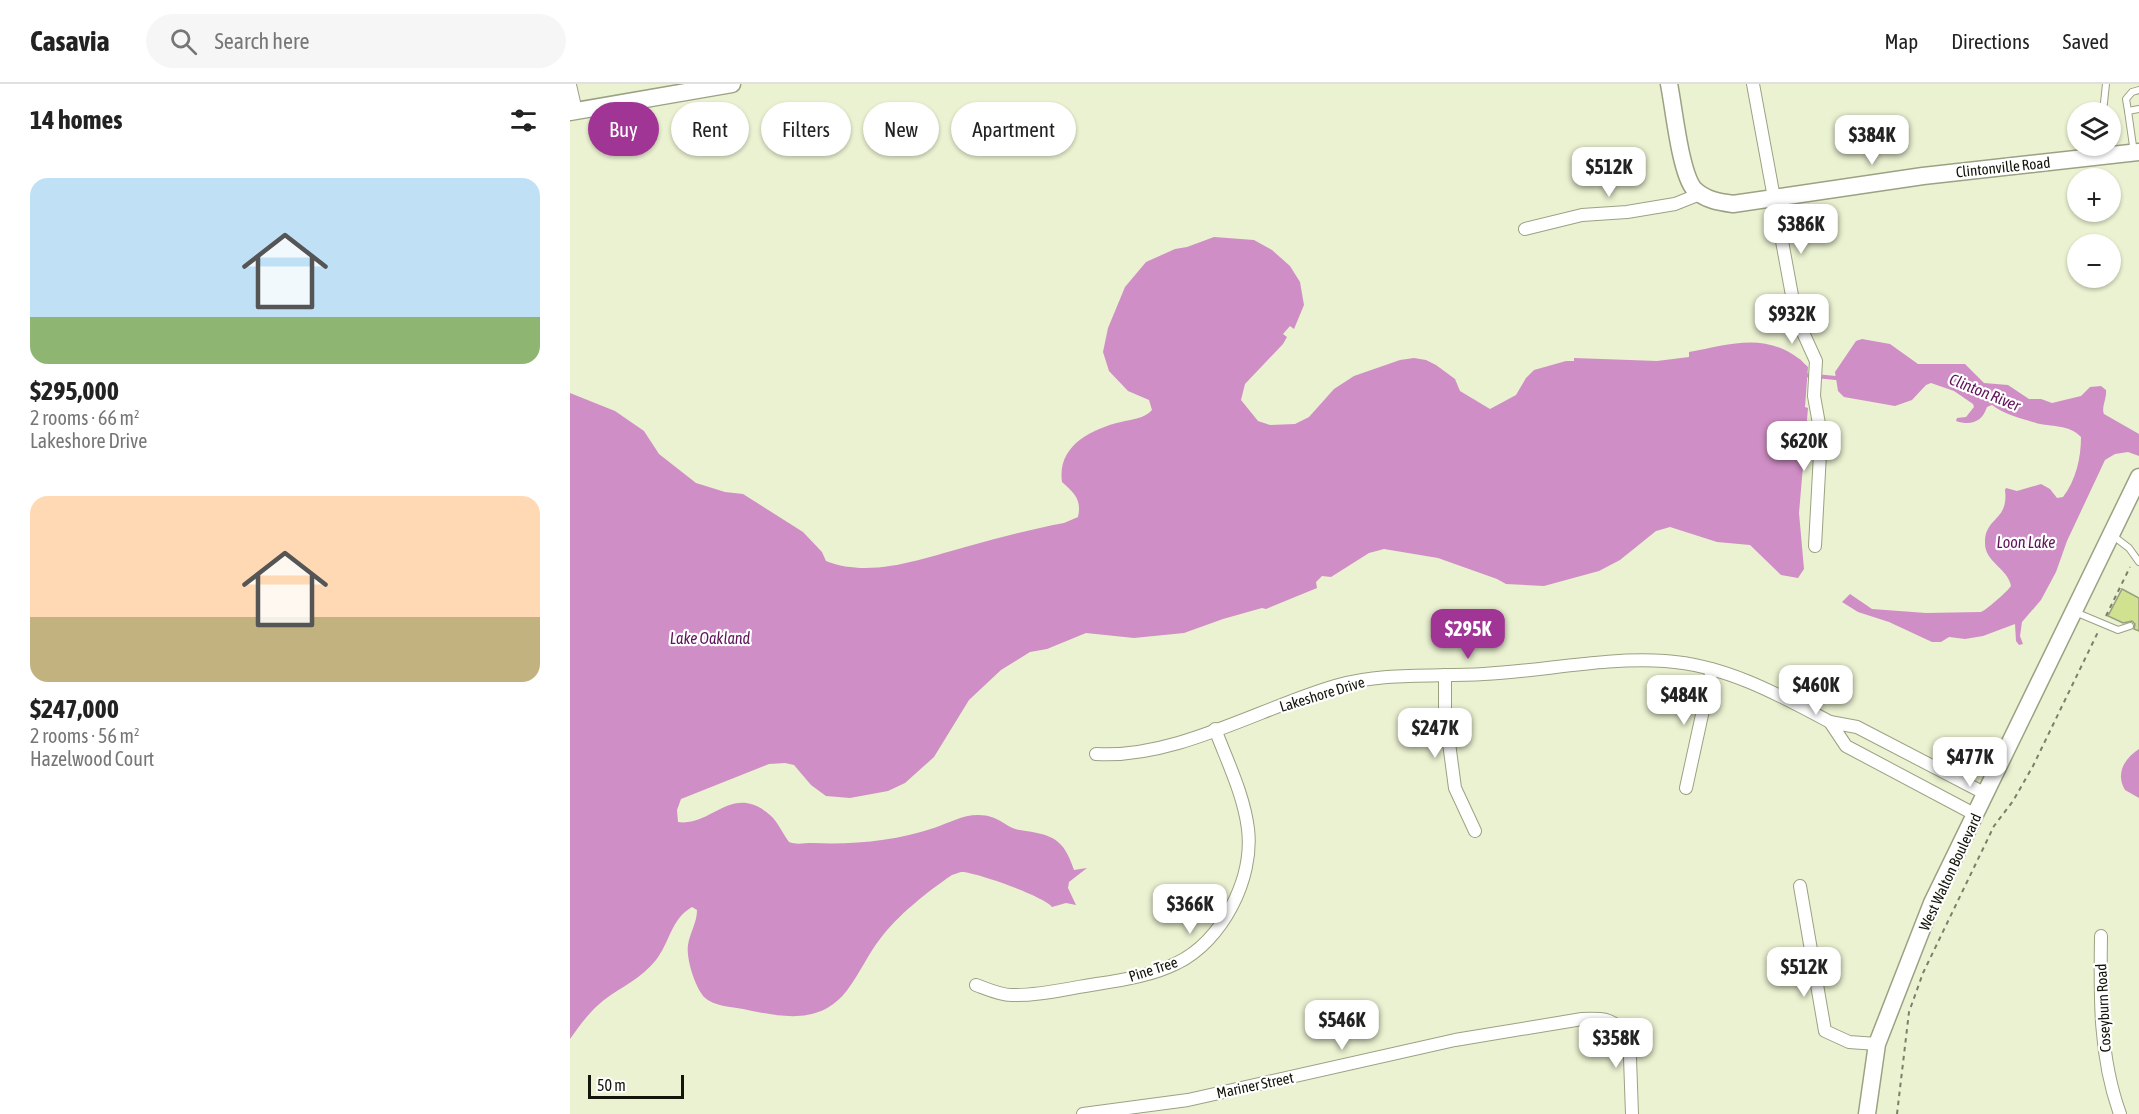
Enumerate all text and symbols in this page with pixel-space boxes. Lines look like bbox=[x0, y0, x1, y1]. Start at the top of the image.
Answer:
search box bbox=[146, 14, 566, 68]
text: Casavia bbox=[30, 25, 110, 57]
icon: search bbox=[167, 25, 200, 58]
text: Search here bbox=[215, 28, 309, 54]
text: Map bbox=[1884, 29, 1918, 53]
text: Directions bbox=[1951, 29, 2030, 53]
text: Saved bbox=[2063, 29, 2109, 53]
chip: Buy bbox=[588, 102, 659, 156]
chip: Rent bbox=[671, 102, 749, 156]
chip: Filters bbox=[761, 102, 851, 156]
chip: New bbox=[863, 102, 939, 156]
chip: Apartment bbox=[951, 102, 1076, 156]
map controls bbox=[2067, 102, 2121, 288]
button: layers bbox=[2067, 102, 2121, 156]
icon: filters bbox=[507, 104, 540, 137]
text: 14 homes bbox=[30, 105, 123, 135]
pin: $384K bbox=[1830, 115, 1914, 166]
text: $384K bbox=[1849, 123, 1895, 146]
pin: $512K bbox=[1567, 147, 1651, 198]
street label: Clintonville Road bbox=[1955, 154, 2051, 180]
text: $512K bbox=[1586, 155, 1632, 178]
button: + bbox=[2067, 168, 2121, 222]
pin: $386K bbox=[1759, 204, 1843, 255]
text: $386K bbox=[1778, 212, 1824, 235]
icon: home bbox=[231, 217, 339, 325]
button: − bbox=[2067, 234, 2121, 288]
pin: $932K bbox=[1750, 294, 1834, 345]
text: $932K bbox=[1769, 302, 1815, 325]
water label: Clinton River bbox=[1947, 370, 2024, 415]
text: $295,000 bbox=[30, 376, 119, 406]
text: 2 rooms · 66 m² bbox=[30, 406, 140, 429]
pin: $620K bbox=[1762, 421, 1846, 472]
text: Lakeshore Drive bbox=[30, 429, 147, 452]
text: $620K bbox=[1781, 429, 1827, 452]
water label: Loon Lake bbox=[1997, 533, 2055, 551]
icon: home bbox=[231, 535, 339, 643]
pin: $295K bbox=[1426, 609, 1510, 660]
text: $295K bbox=[1445, 617, 1491, 640]
water label: Lake Oakland bbox=[670, 629, 751, 647]
pin: $460K bbox=[1774, 665, 1858, 716]
street label: Lakeshore Drive bbox=[1277, 673, 1367, 715]
text: $460K bbox=[1793, 673, 1839, 696]
pin: $484K bbox=[1642, 675, 1726, 726]
text: $484K bbox=[1661, 683, 1707, 706]
text: $247,000 bbox=[30, 694, 119, 724]
pin: $247K bbox=[1393, 708, 1477, 759]
text: $247K bbox=[1412, 716, 1458, 739]
text: 2 rooms · 56 m² bbox=[30, 724, 140, 747]
pin: $477K bbox=[1928, 737, 2012, 788]
text: $477K bbox=[1947, 745, 1993, 768]
text: Hazelwood Court bbox=[30, 747, 154, 770]
street label: West Walton Boulevard bbox=[1915, 811, 1985, 933]
pin: $366K bbox=[1148, 884, 1232, 935]
text: $366K bbox=[1167, 892, 1213, 915]
pin: $512K bbox=[1762, 947, 1846, 998]
street label: Pine Tree bbox=[1126, 953, 1180, 985]
text: $512K bbox=[1781, 955, 1827, 978]
street label: Coseyburn Road bbox=[2092, 963, 2114, 1053]
pin: $546K bbox=[1300, 1000, 1384, 1051]
text: $546K bbox=[1319, 1008, 1365, 1031]
pin: $358K bbox=[1574, 1018, 1658, 1069]
text: $358K bbox=[1593, 1026, 1639, 1049]
street label: Mariner Street bbox=[1215, 1069, 1295, 1101]
scale bar bbox=[588, 1072, 684, 1100]
text: 50 m bbox=[597, 1076, 626, 1094]

